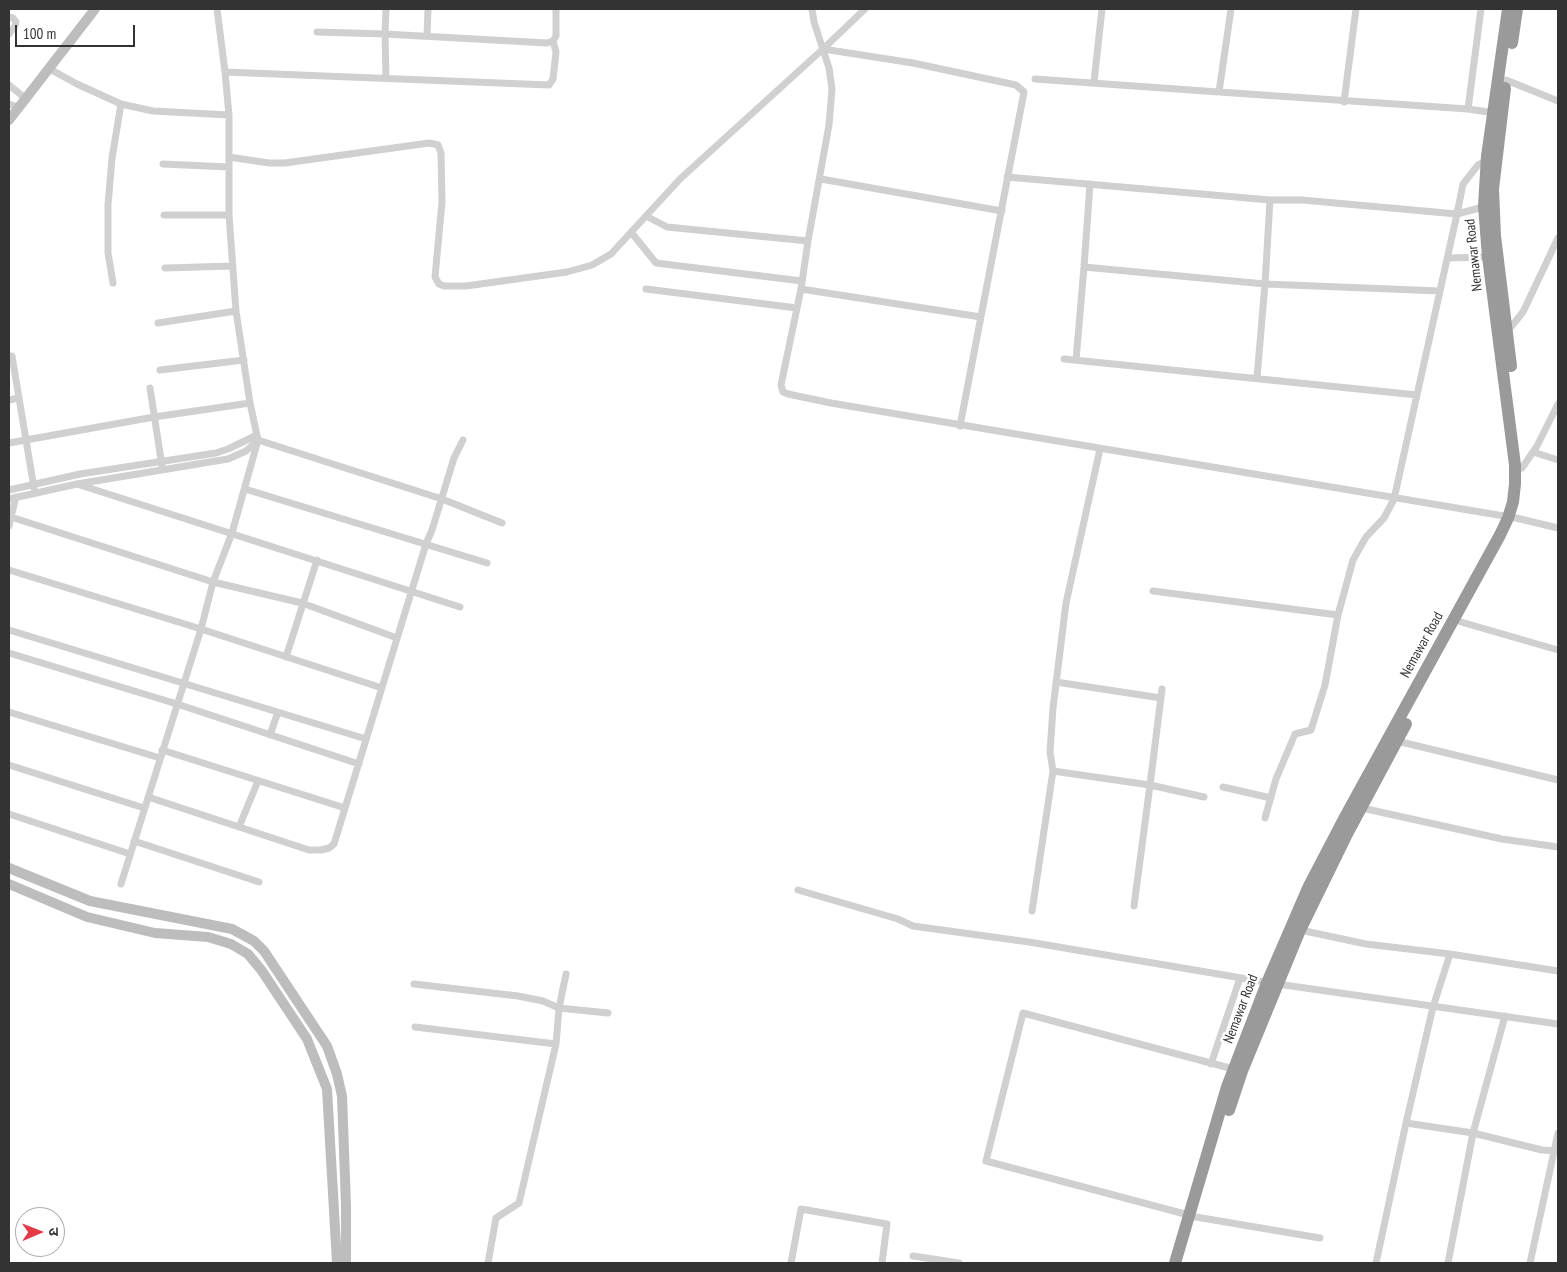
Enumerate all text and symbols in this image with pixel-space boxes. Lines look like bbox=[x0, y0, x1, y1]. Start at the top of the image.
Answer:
scale bar bbox=[18, 15, 138, 47]
text: 100 m bbox=[23, 24, 56, 43]
street label: Nemawar Road bbox=[1462, 218, 1486, 292]
street label: Nemawar Road bbox=[1397, 609, 1447, 681]
street label: Nemawar Road bbox=[1220, 972, 1262, 1046]
north arrow bbox=[15, 1207, 65, 1257]
text: उ bbox=[45, 1227, 63, 1236]

